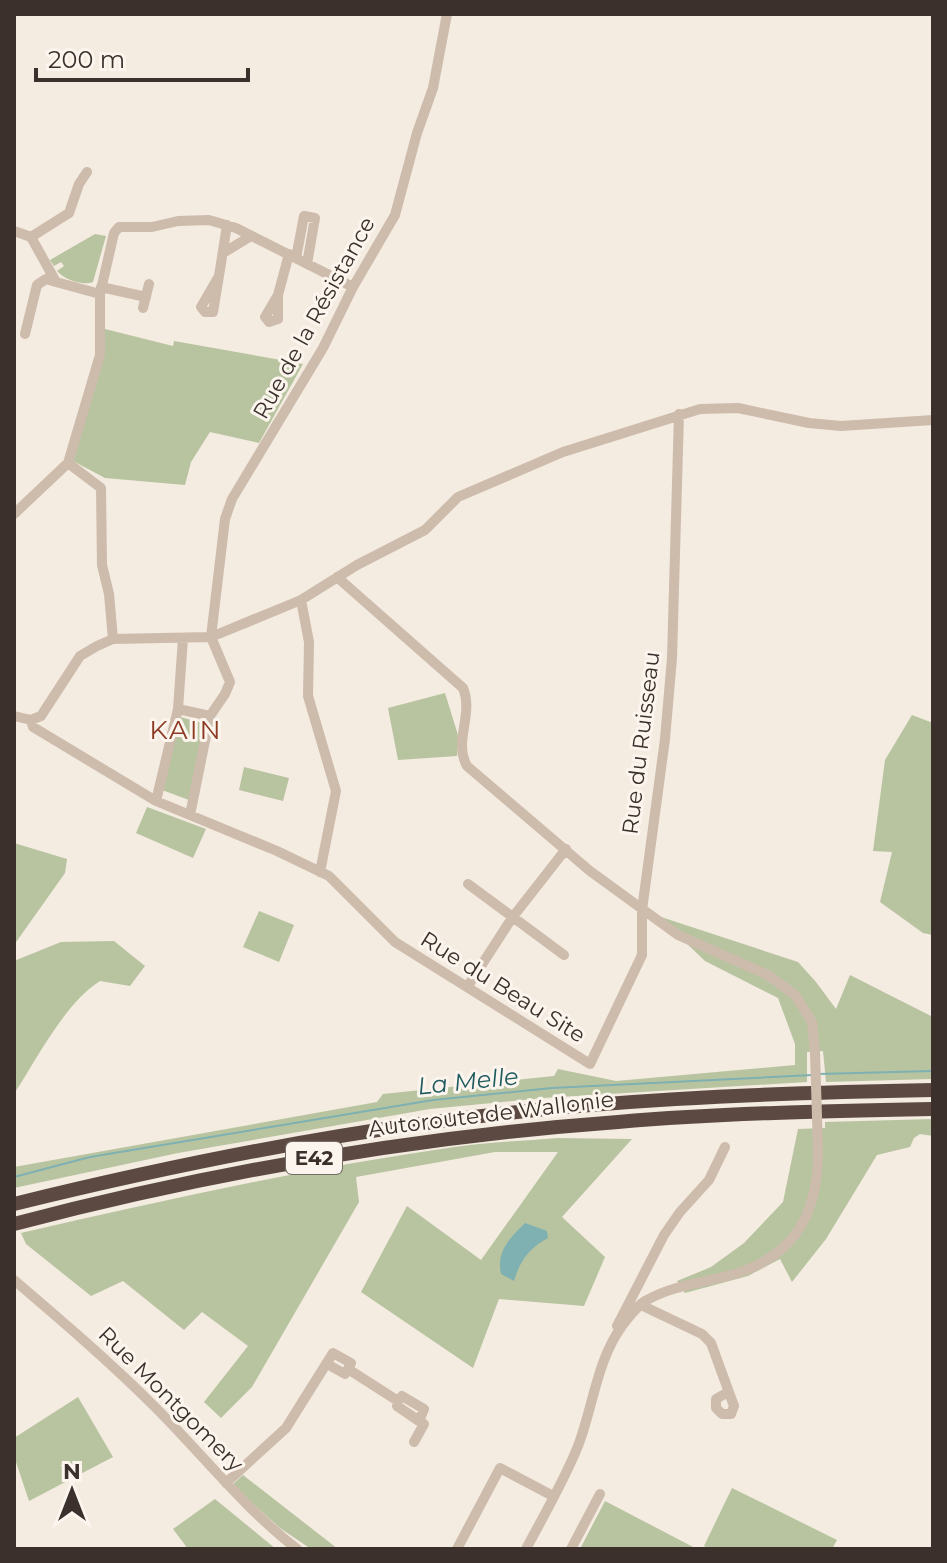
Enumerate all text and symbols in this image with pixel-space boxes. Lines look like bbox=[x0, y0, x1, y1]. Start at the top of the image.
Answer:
scale bar bbox=[36, 32, 248, 82]
text: 200 m bbox=[48, 45, 125, 74]
street label: Rue de la Résistance bbox=[247, 212, 381, 424]
street label: Rue du Ruisseau bbox=[616, 650, 666, 836]
district label: KAIN bbox=[149, 714, 223, 746]
street label: Rue du Beau Site bbox=[416, 925, 590, 1049]
water label: La Melle bbox=[416, 1061, 520, 1101]
street label: Autoroute de Wallonie bbox=[367, 1086, 615, 1142]
road number: E42 bbox=[286, 1142, 342, 1174]
street label: Rue Montgomery bbox=[93, 1321, 249, 1477]
north arrow bbox=[32, 1451, 112, 1531]
text: N bbox=[63, 1458, 81, 1485]

